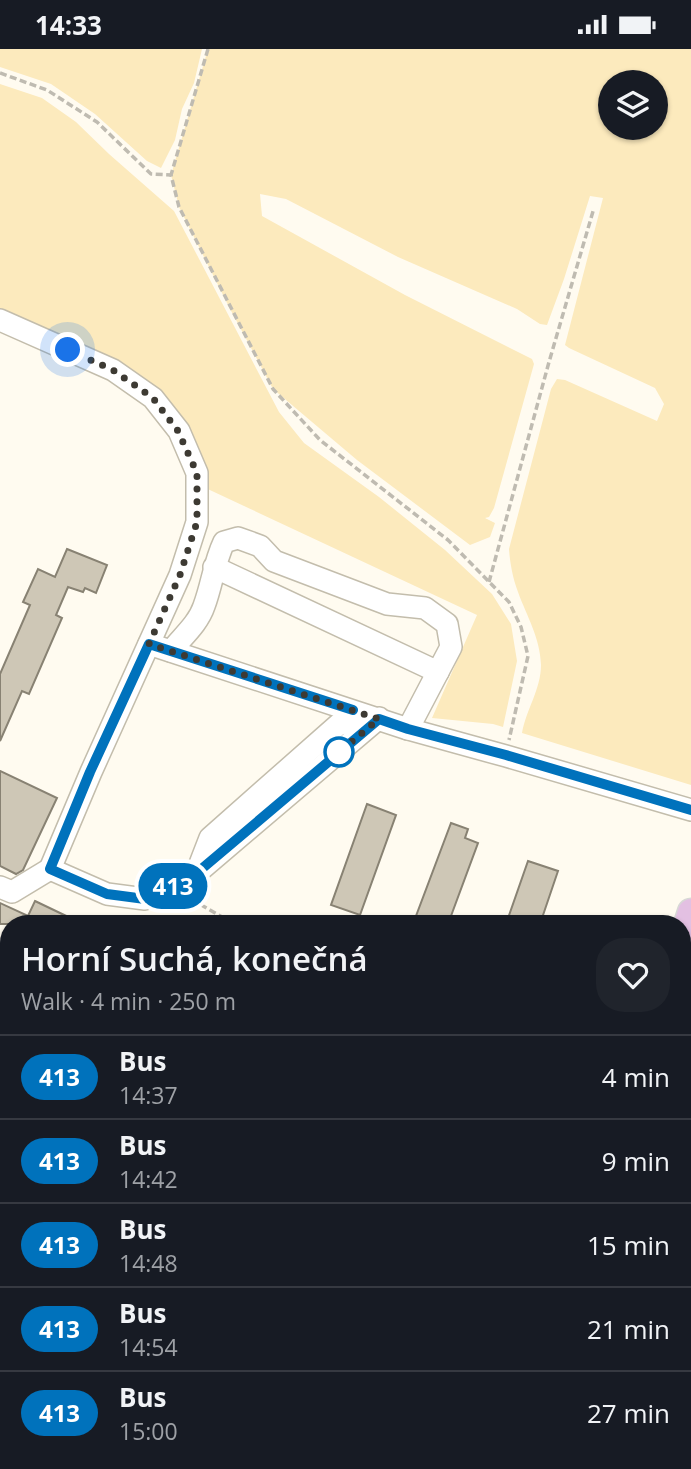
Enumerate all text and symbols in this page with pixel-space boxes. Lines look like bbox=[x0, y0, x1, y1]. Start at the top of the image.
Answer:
text: 14:33 bbox=[35, 7, 102, 43]
map controls bbox=[598, 70, 668, 140]
button: layers bbox=[598, 70, 668, 140]
your location bbox=[50, 332, 85, 367]
unlabelled marker bbox=[324, 737, 354, 767]
line badge: 413 bbox=[133, 863, 213, 909]
text: 413 bbox=[152, 869, 194, 902]
text: Horní Suchá, konečná bbox=[21, 936, 368, 981]
button: heart bbox=[596, 938, 670, 1012]
text: Walk · 4 min · 250 m bbox=[21, 985, 236, 1017]
text: Bus bbox=[119, 1043, 166, 1079]
text: 4 min bbox=[602, 1059, 670, 1095]
text: 413 bbox=[39, 1060, 80, 1093]
text: 14:37 bbox=[119, 1079, 178, 1111]
text: Bus bbox=[119, 1127, 166, 1163]
text: 9 min bbox=[602, 1143, 670, 1179]
text: 413 bbox=[39, 1144, 80, 1177]
text: 14:42 bbox=[119, 1163, 178, 1195]
text: Bus bbox=[119, 1211, 166, 1247]
text: 15 min bbox=[587, 1227, 670, 1263]
text: 413 bbox=[39, 1228, 80, 1261]
text: 14:48 bbox=[119, 1247, 178, 1279]
text: Bus bbox=[119, 1295, 166, 1331]
text: 21 min bbox=[587, 1311, 670, 1347]
text: 413 bbox=[39, 1312, 80, 1345]
text: 14:54 bbox=[119, 1331, 178, 1363]
text: Bus bbox=[119, 1379, 166, 1415]
text: 27 min bbox=[587, 1395, 670, 1431]
text: 413 bbox=[39, 1396, 80, 1429]
text: 15:00 bbox=[119, 1415, 178, 1447]

